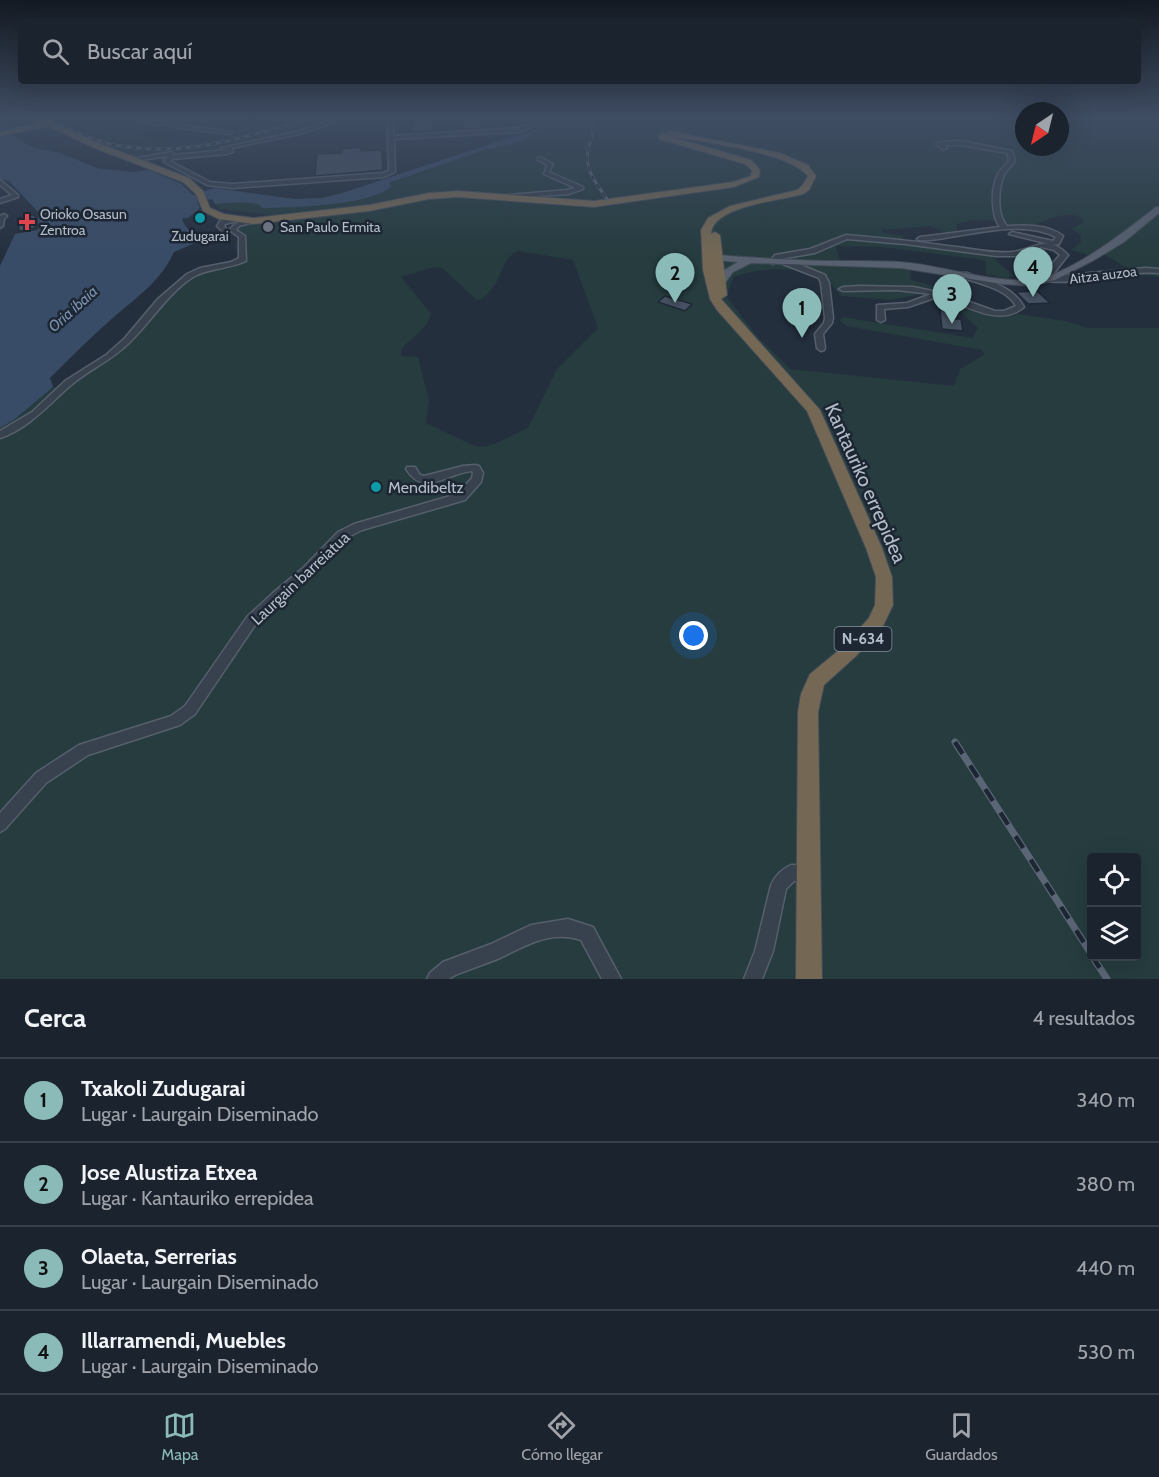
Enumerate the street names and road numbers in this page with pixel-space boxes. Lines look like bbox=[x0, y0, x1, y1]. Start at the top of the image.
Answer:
street label: Aitza auzoa bbox=[1068, 262, 1138, 288]
street label: Kantauriko errepidea bbox=[820, 399, 912, 567]
street label: Laurgain barreiatua bbox=[247, 528, 354, 629]
road number: N-634 bbox=[834, 627, 892, 651]

